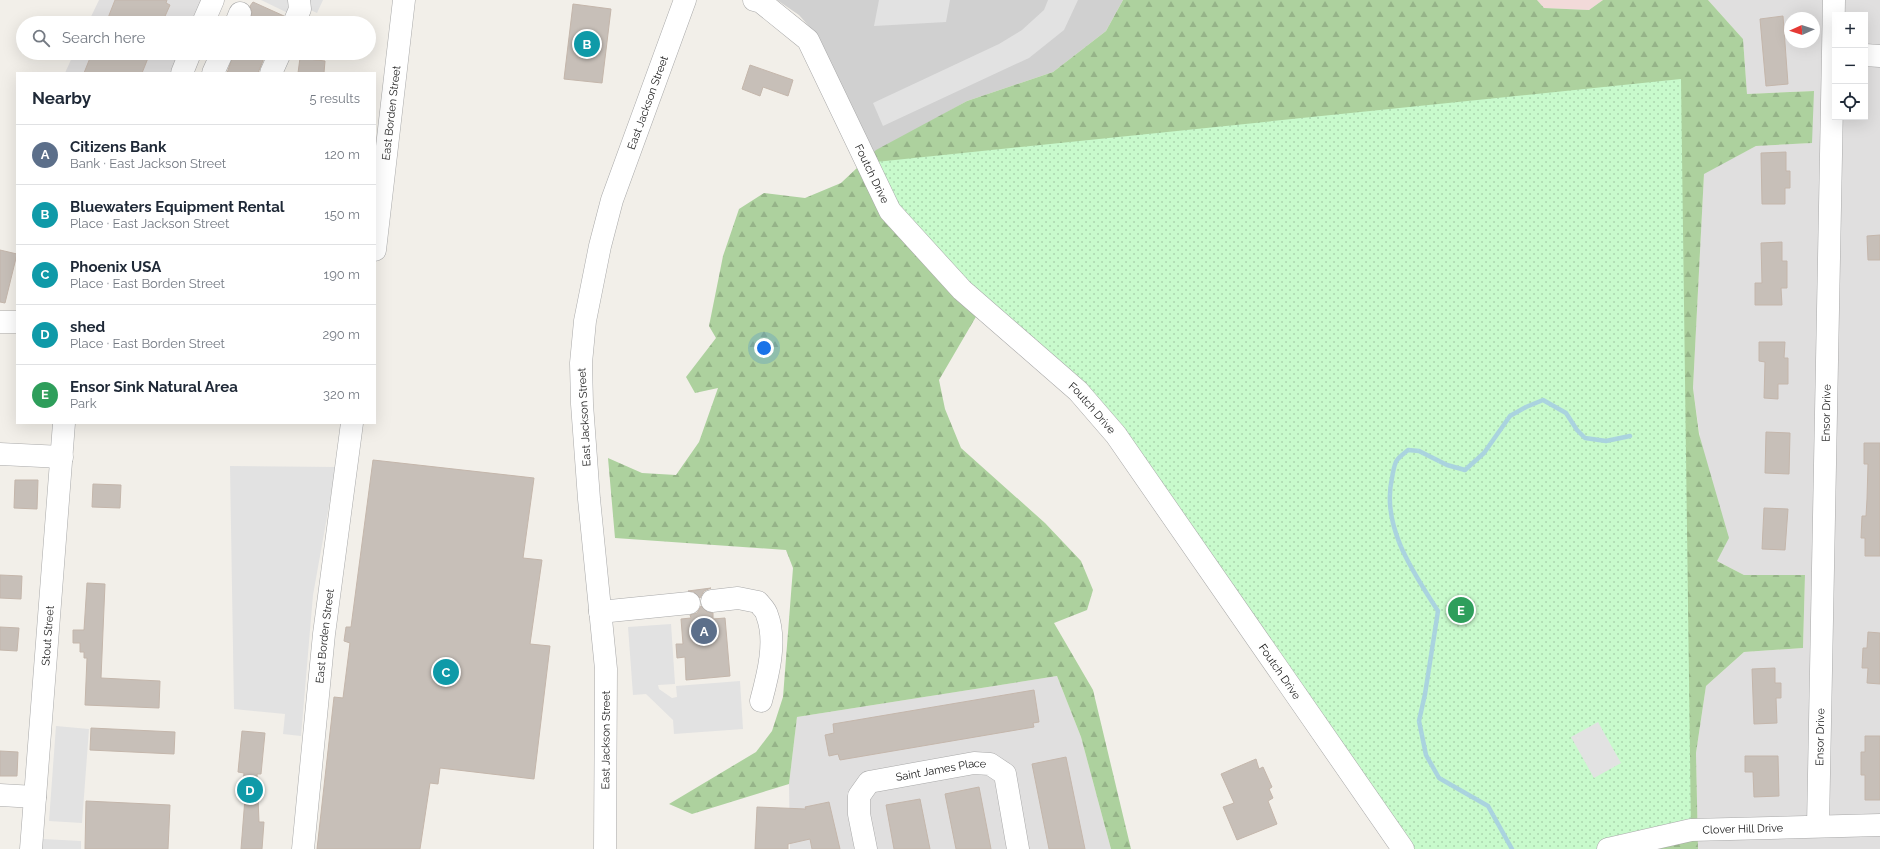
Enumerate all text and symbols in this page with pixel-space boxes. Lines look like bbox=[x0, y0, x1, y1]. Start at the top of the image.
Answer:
north arrow bbox=[1784, 12, 1820, 48]
map controls bbox=[1832, 12, 1868, 120]
button: + bbox=[1832, 12, 1868, 48]
search box bbox=[16, 16, 376, 60]
icon: search bbox=[30, 27, 52, 49]
text: Search here bbox=[62, 29, 145, 47]
pin: B bbox=[574, 29, 600, 59]
button: − bbox=[1832, 48, 1868, 84]
street label: East Jackson Street bbox=[625, 54, 671, 151]
street label: East Borden Street bbox=[379, 65, 403, 161]
button: locate bbox=[1832, 84, 1868, 120]
text: Nearby bbox=[32, 88, 91, 108]
text: 5 results bbox=[309, 91, 360, 106]
text: Citizens Bank bbox=[70, 138, 166, 156]
street label: Foutch Drive bbox=[852, 142, 892, 206]
text: A bbox=[41, 147, 49, 162]
text: 120 m bbox=[324, 147, 360, 162]
text: Bank · East Jackson Street bbox=[70, 156, 226, 171]
text: Bluewaters Equipment Rental bbox=[70, 198, 285, 216]
text: B bbox=[41, 207, 49, 222]
text: 150 m bbox=[324, 207, 360, 222]
text: Place · East Jackson Street bbox=[70, 216, 229, 231]
text: Phoenix USA bbox=[70, 258, 161, 276]
text: C bbox=[41, 267, 49, 282]
text: 190 m bbox=[324, 267, 360, 282]
text: Place · East Borden Street bbox=[70, 276, 225, 291]
text: shed bbox=[70, 318, 105, 336]
text: D bbox=[40, 327, 50, 342]
text: 290 m bbox=[322, 327, 360, 342]
text: Place · East Borden Street bbox=[70, 336, 225, 351]
your location bbox=[754, 338, 774, 358]
street label: East Jackson Street bbox=[575, 367, 594, 467]
text: Ensor Sink Natural Area bbox=[70, 378, 238, 396]
street label: Foutch Drive bbox=[1066, 380, 1118, 437]
street label: Ensor Drive bbox=[1819, 384, 1834, 442]
text: E bbox=[41, 387, 49, 402]
text: 320 m bbox=[323, 387, 360, 402]
text: Park bbox=[70, 396, 97, 411]
street label: East Borden Street bbox=[313, 588, 337, 684]
pin: E bbox=[1448, 595, 1474, 625]
street label: Stout Street bbox=[39, 605, 57, 666]
pin: A bbox=[691, 616, 717, 646]
street label: Foutch Drive bbox=[1256, 642, 1304, 702]
pin: C bbox=[433, 657, 459, 687]
street label: East Jackson Street bbox=[599, 690, 613, 790]
street label: Ensor Drive bbox=[1813, 708, 1827, 766]
street label: Saint James Place bbox=[895, 757, 987, 784]
pin: D bbox=[237, 775, 263, 805]
street label: Clover Hill Drive bbox=[1702, 822, 1784, 837]

